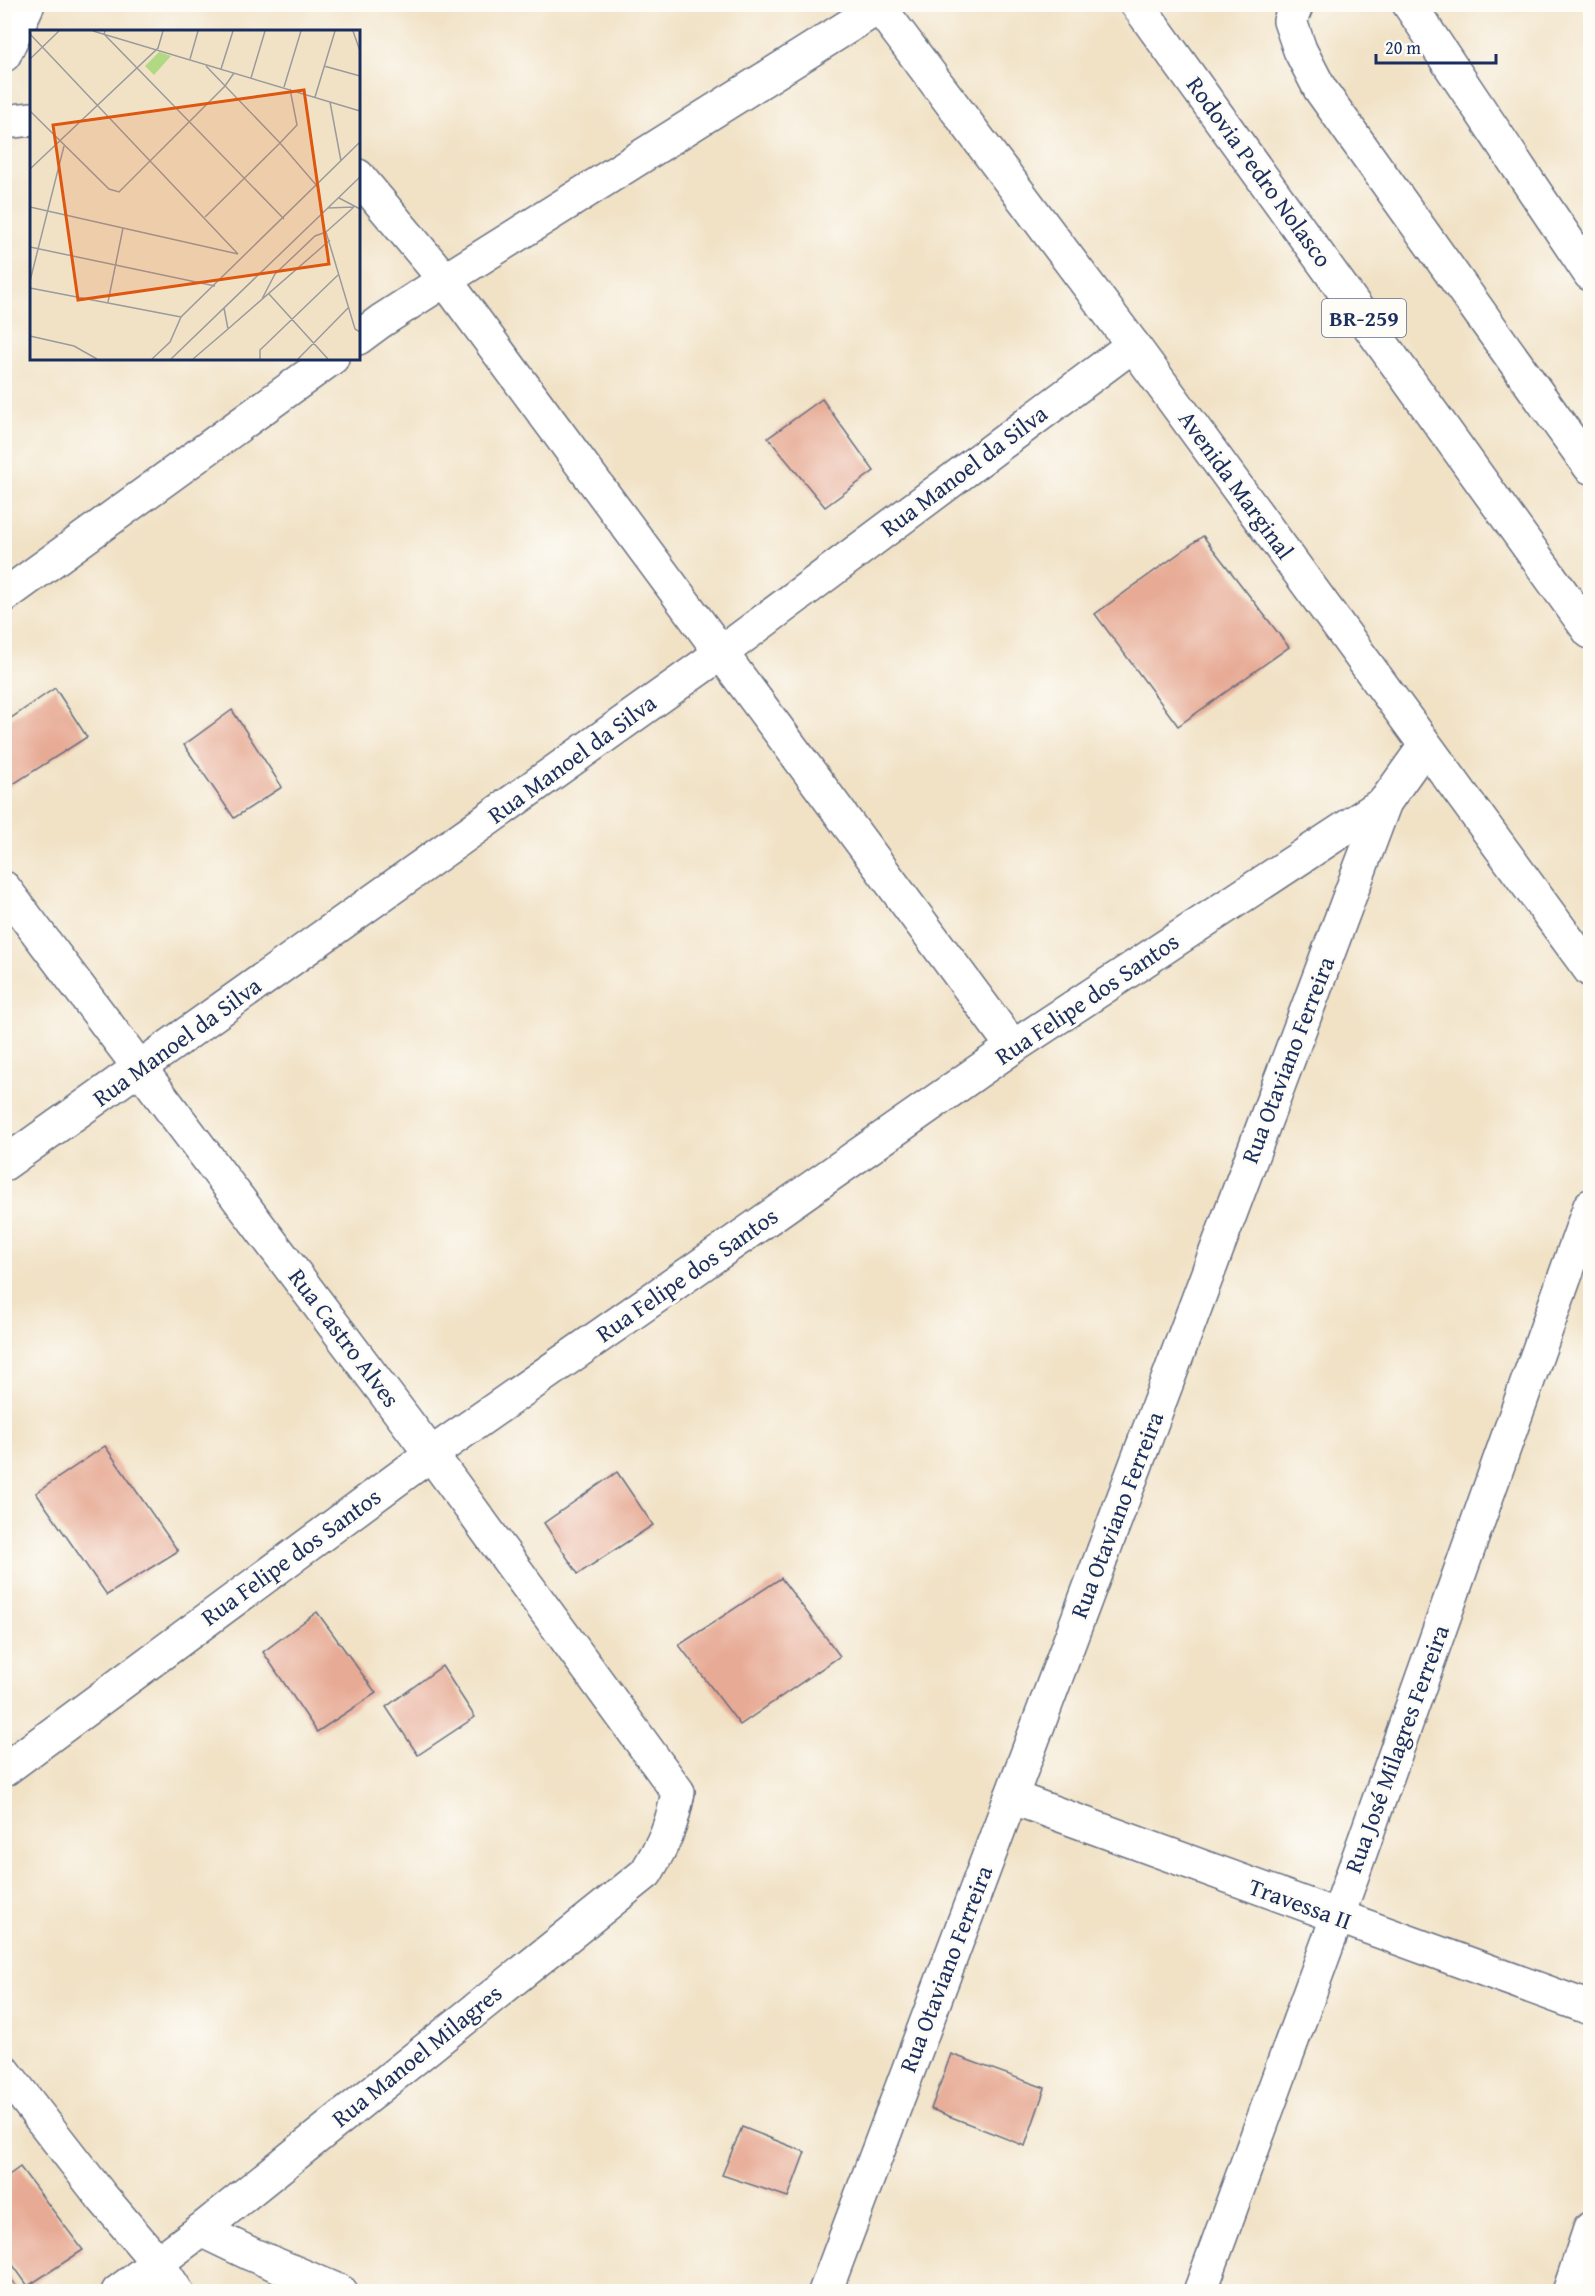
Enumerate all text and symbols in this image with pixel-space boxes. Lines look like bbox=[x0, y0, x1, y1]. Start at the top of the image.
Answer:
scale bar bbox=[1376, 27, 1496, 65]
inset map bbox=[30, 30, 360, 360]
text: 20 m bbox=[1385, 34, 1421, 61]
street label: Rodovia Pedro Nolasco bbox=[1178, 69, 1341, 274]
road number: BR-259 bbox=[1322, 299, 1406, 337]
street label: Rua Manoel da Silva bbox=[873, 396, 1055, 545]
street label: Avenida Marginal bbox=[1170, 403, 1303, 567]
street label: Rua Manoel da Silva bbox=[480, 685, 664, 832]
street label: Rua Felipe dos Santos bbox=[988, 924, 1186, 1073]
street label: Rua Otaviano Ferreira bbox=[1232, 951, 1343, 1168]
street label: Rua Manoel da Silva bbox=[85, 968, 269, 1115]
street label: Rua Felipe dos Santos bbox=[589, 1199, 785, 1351]
street label: Rua Castro Alves bbox=[280, 1261, 408, 1415]
street label: Rua Otaviano Ferreira bbox=[1061, 1406, 1172, 1623]
street label: Rua Felipe dos Santos bbox=[193, 1479, 388, 1634]
street label: Rua José Milagres Ferreira bbox=[1335, 1619, 1458, 1878]
street label: Rua Otaviano Ferreira bbox=[890, 1860, 1001, 2077]
street label: Travessa II bbox=[1244, 1869, 1357, 1938]
street label: Rua Manoel Milagres bbox=[324, 1976, 509, 2135]

